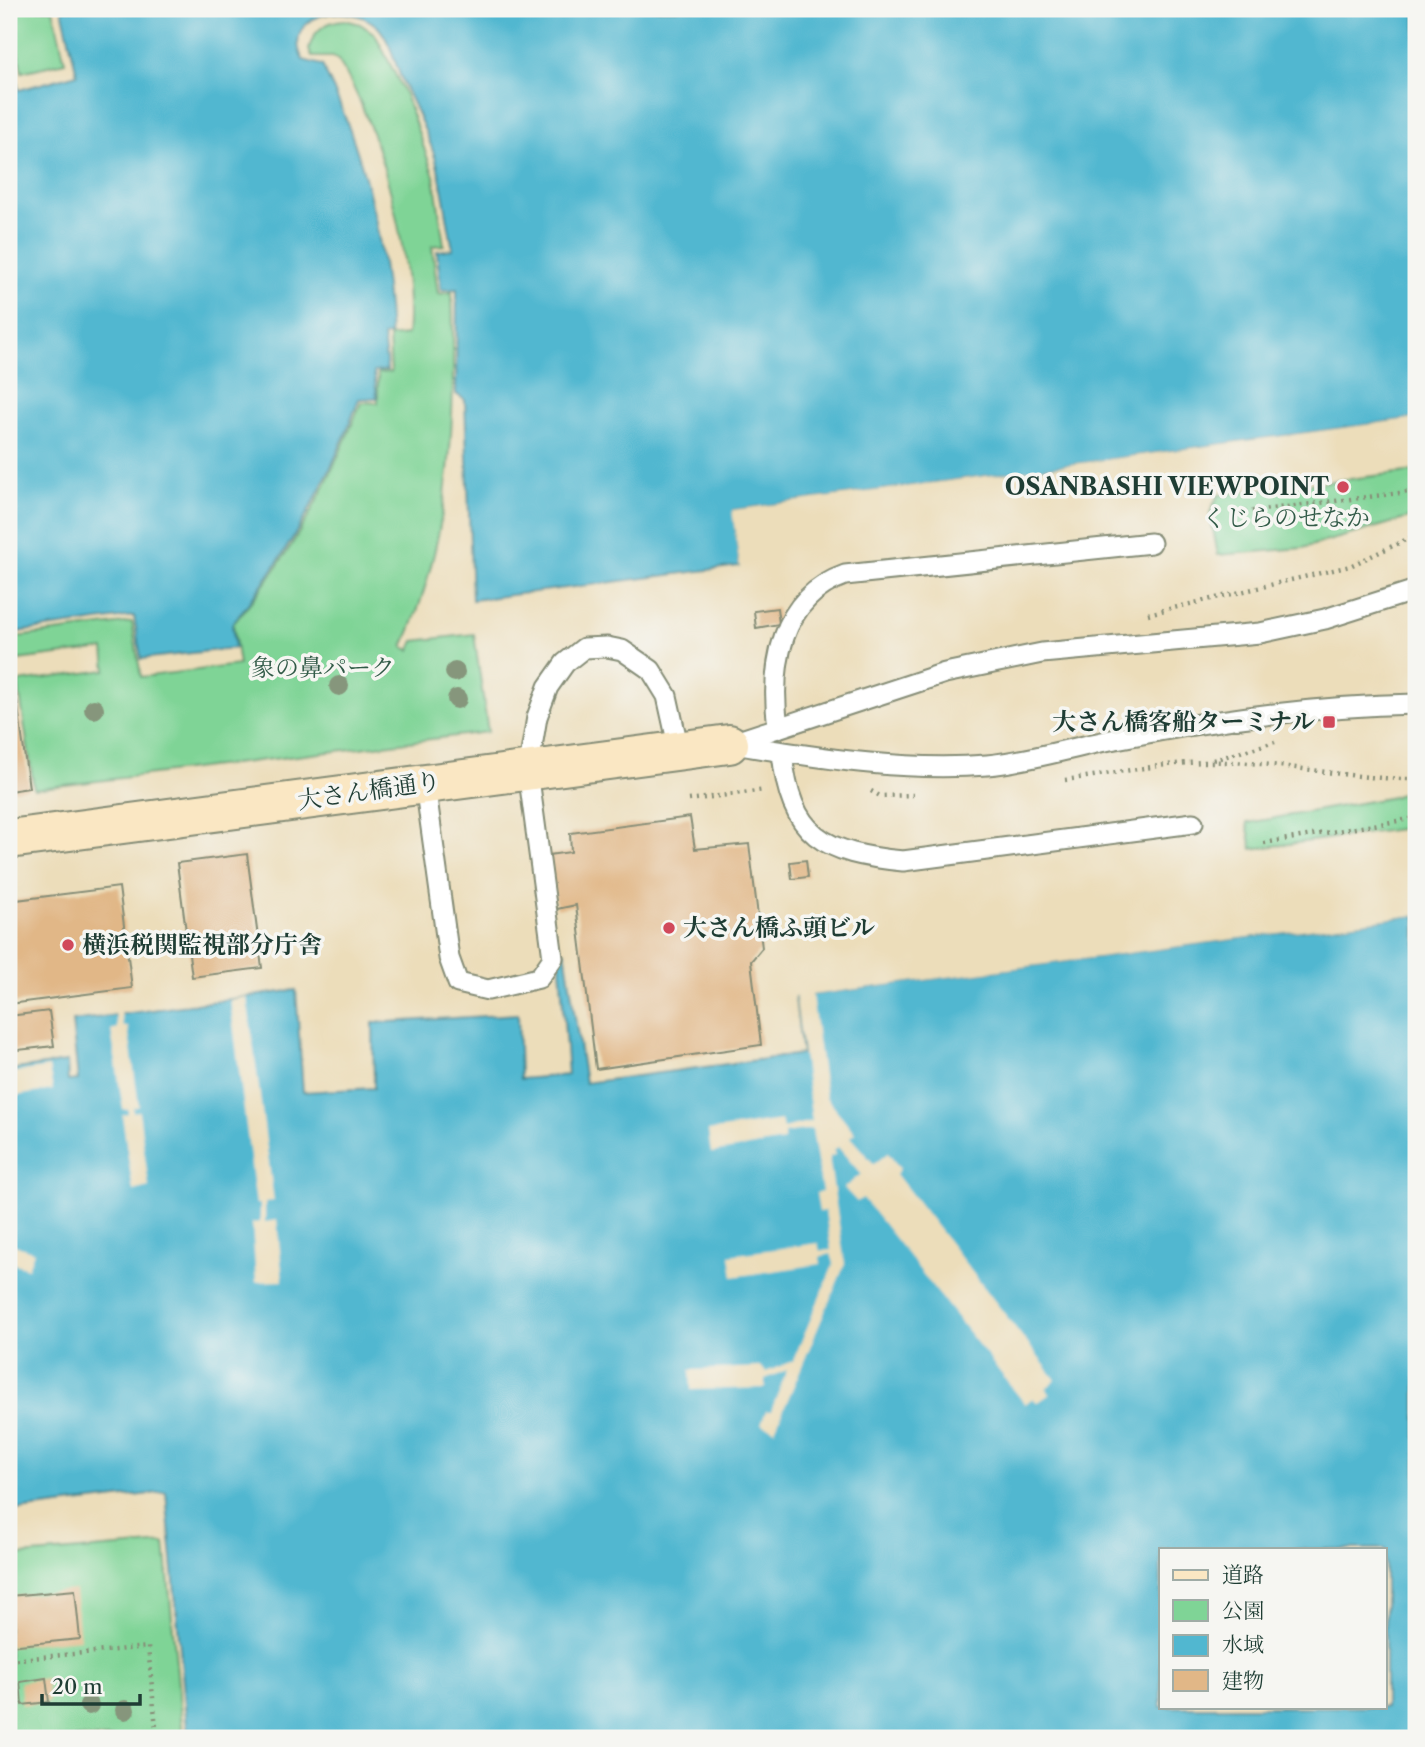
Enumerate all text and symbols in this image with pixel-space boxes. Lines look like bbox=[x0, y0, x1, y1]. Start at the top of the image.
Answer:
place label: OSANBASHI VIEWPOINT bbox=[1005, 472, 1330, 501]
marker: OSANBASHI VIEWPOINT bbox=[1335, 479, 1351, 495]
park label: くじらのせなか bbox=[1202, 503, 1370, 532]
park label: 象の鼻パーク bbox=[251, 653, 395, 682]
place label: 大さん橋客船ターミナル bbox=[1052, 707, 1315, 736]
marker: 大さん橋客船ターミナル bbox=[1321, 714, 1337, 730]
street label: 大さん橋通り bbox=[296, 766, 442, 815]
place label: 大さん橋ふ頭ビル bbox=[683, 913, 875, 942]
marker: 大さん橋ふ頭ビル bbox=[661, 920, 677, 936]
place label: 横浜税関監視部分庁舎 bbox=[82, 930, 322, 959]
marker: 横浜税関監視部分庁舎 bbox=[60, 937, 76, 953]
legend bbox=[1159, 1548, 1386, 1708]
text: 道路 bbox=[1222, 1562, 1264, 1587]
text: 公園 bbox=[1222, 1598, 1264, 1623]
text: 水域 bbox=[1222, 1632, 1264, 1657]
scale bar bbox=[42, 1663, 140, 1707]
text: 建物 bbox=[1222, 1668, 1264, 1693]
text: 20 m bbox=[52, 1674, 103, 1699]

